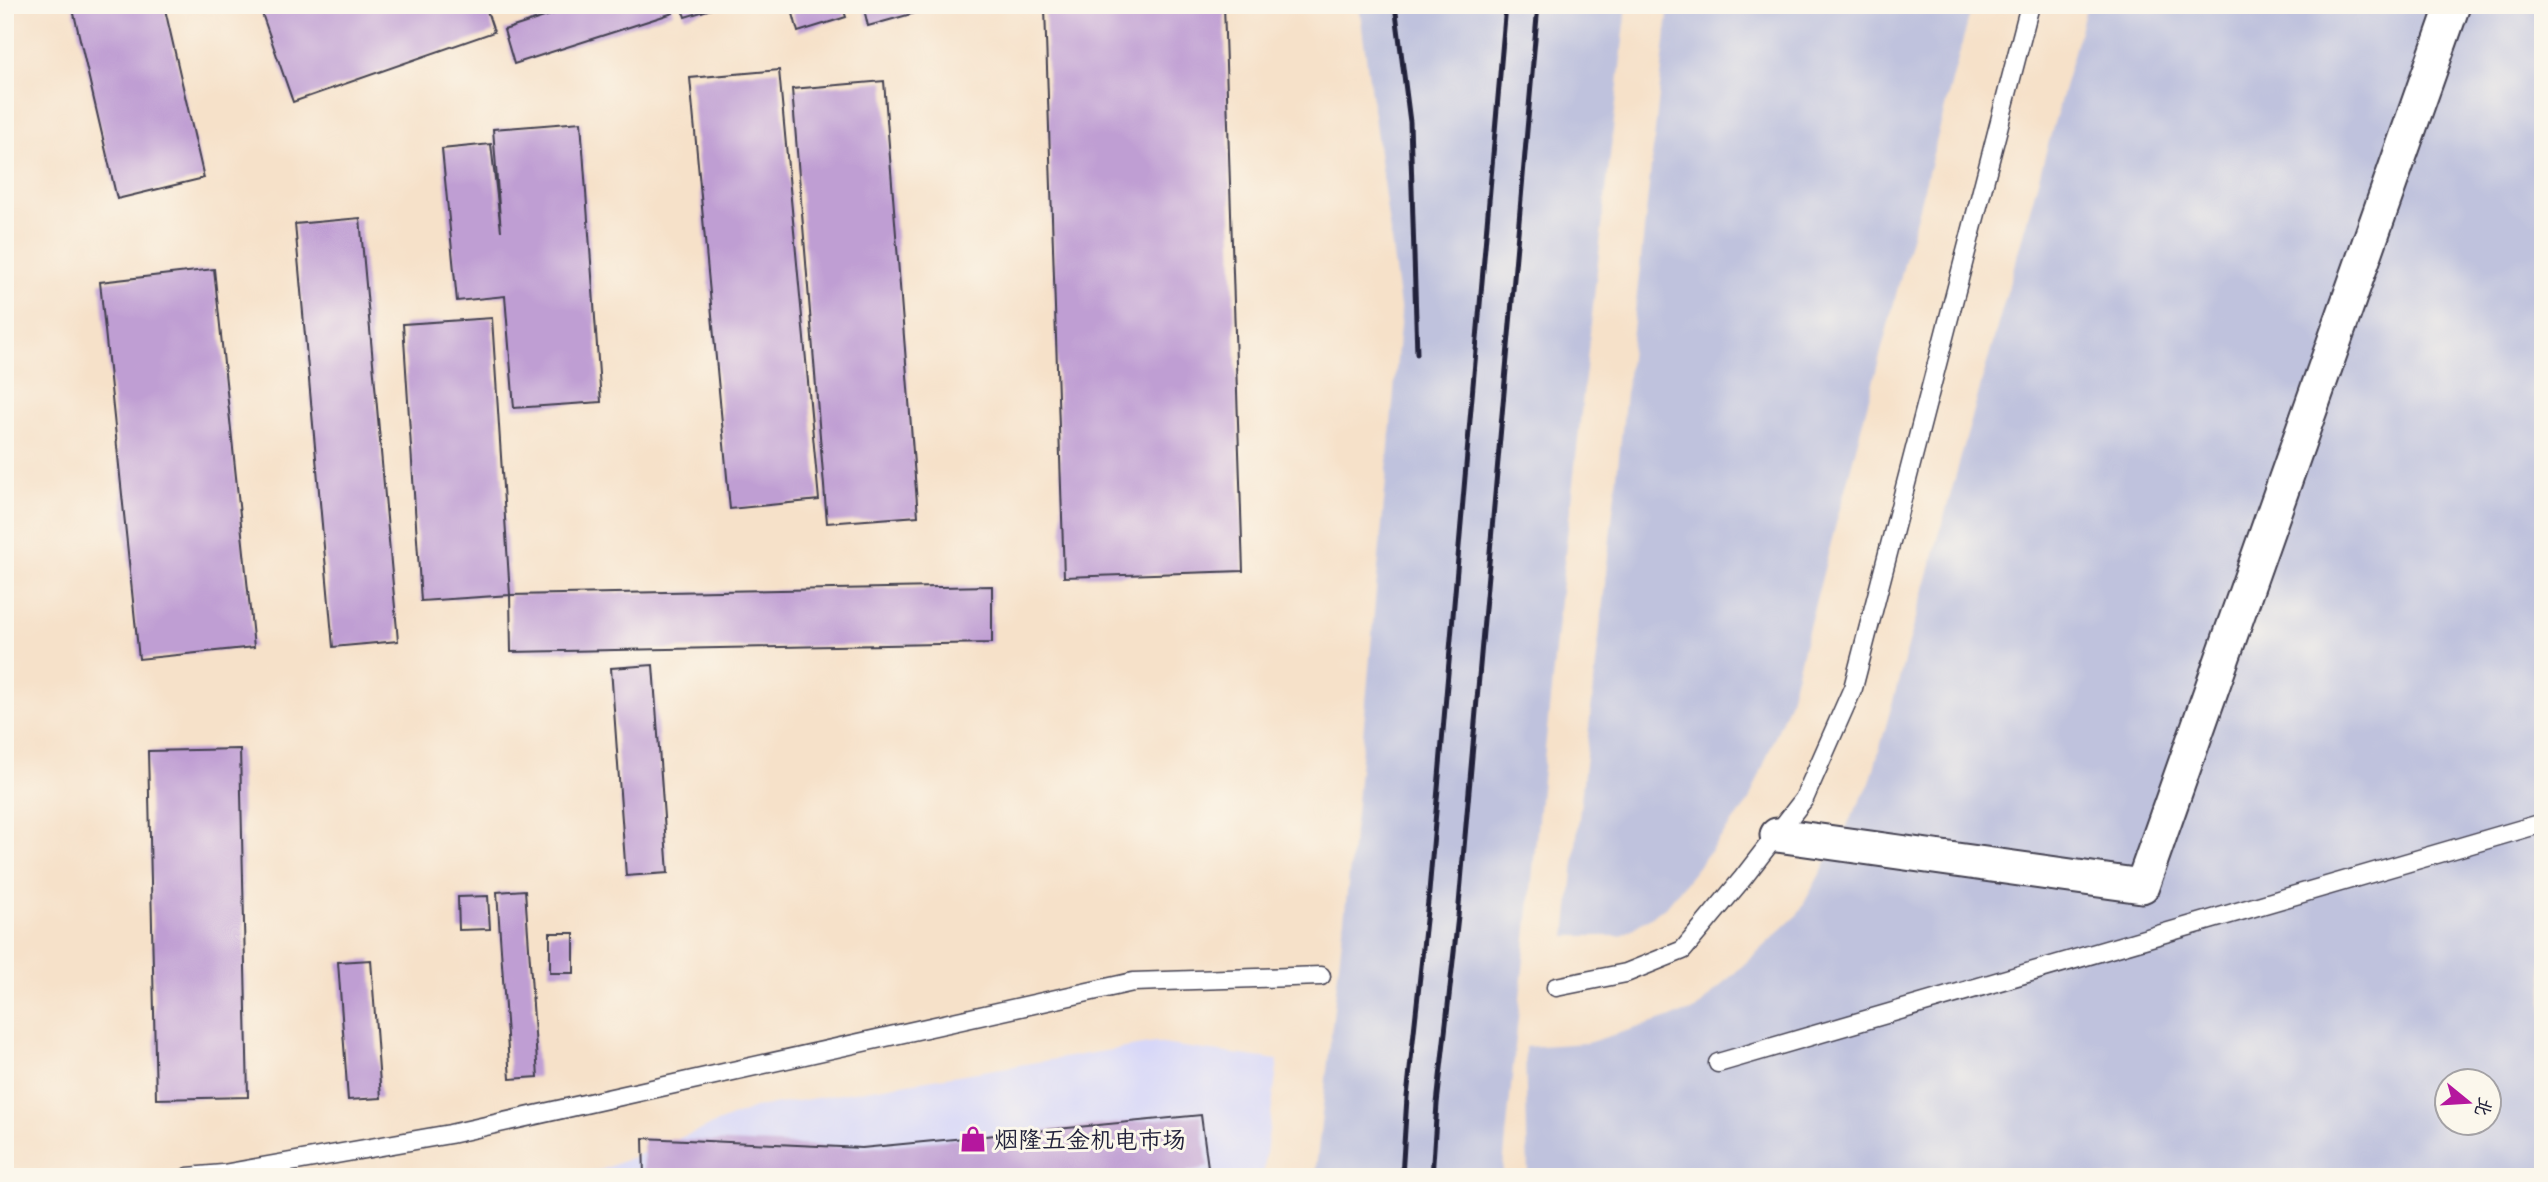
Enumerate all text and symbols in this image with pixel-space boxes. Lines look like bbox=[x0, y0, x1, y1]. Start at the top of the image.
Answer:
north arrow bbox=[2432, 1066, 2502, 1136]
text: 北 bbox=[2470, 1095, 2499, 1120]
shop icon: 烟隆五金机电市场 bbox=[958, 1124, 988, 1154]
place label: 烟隆五金机电市场 bbox=[994, 1124, 1186, 1154]

